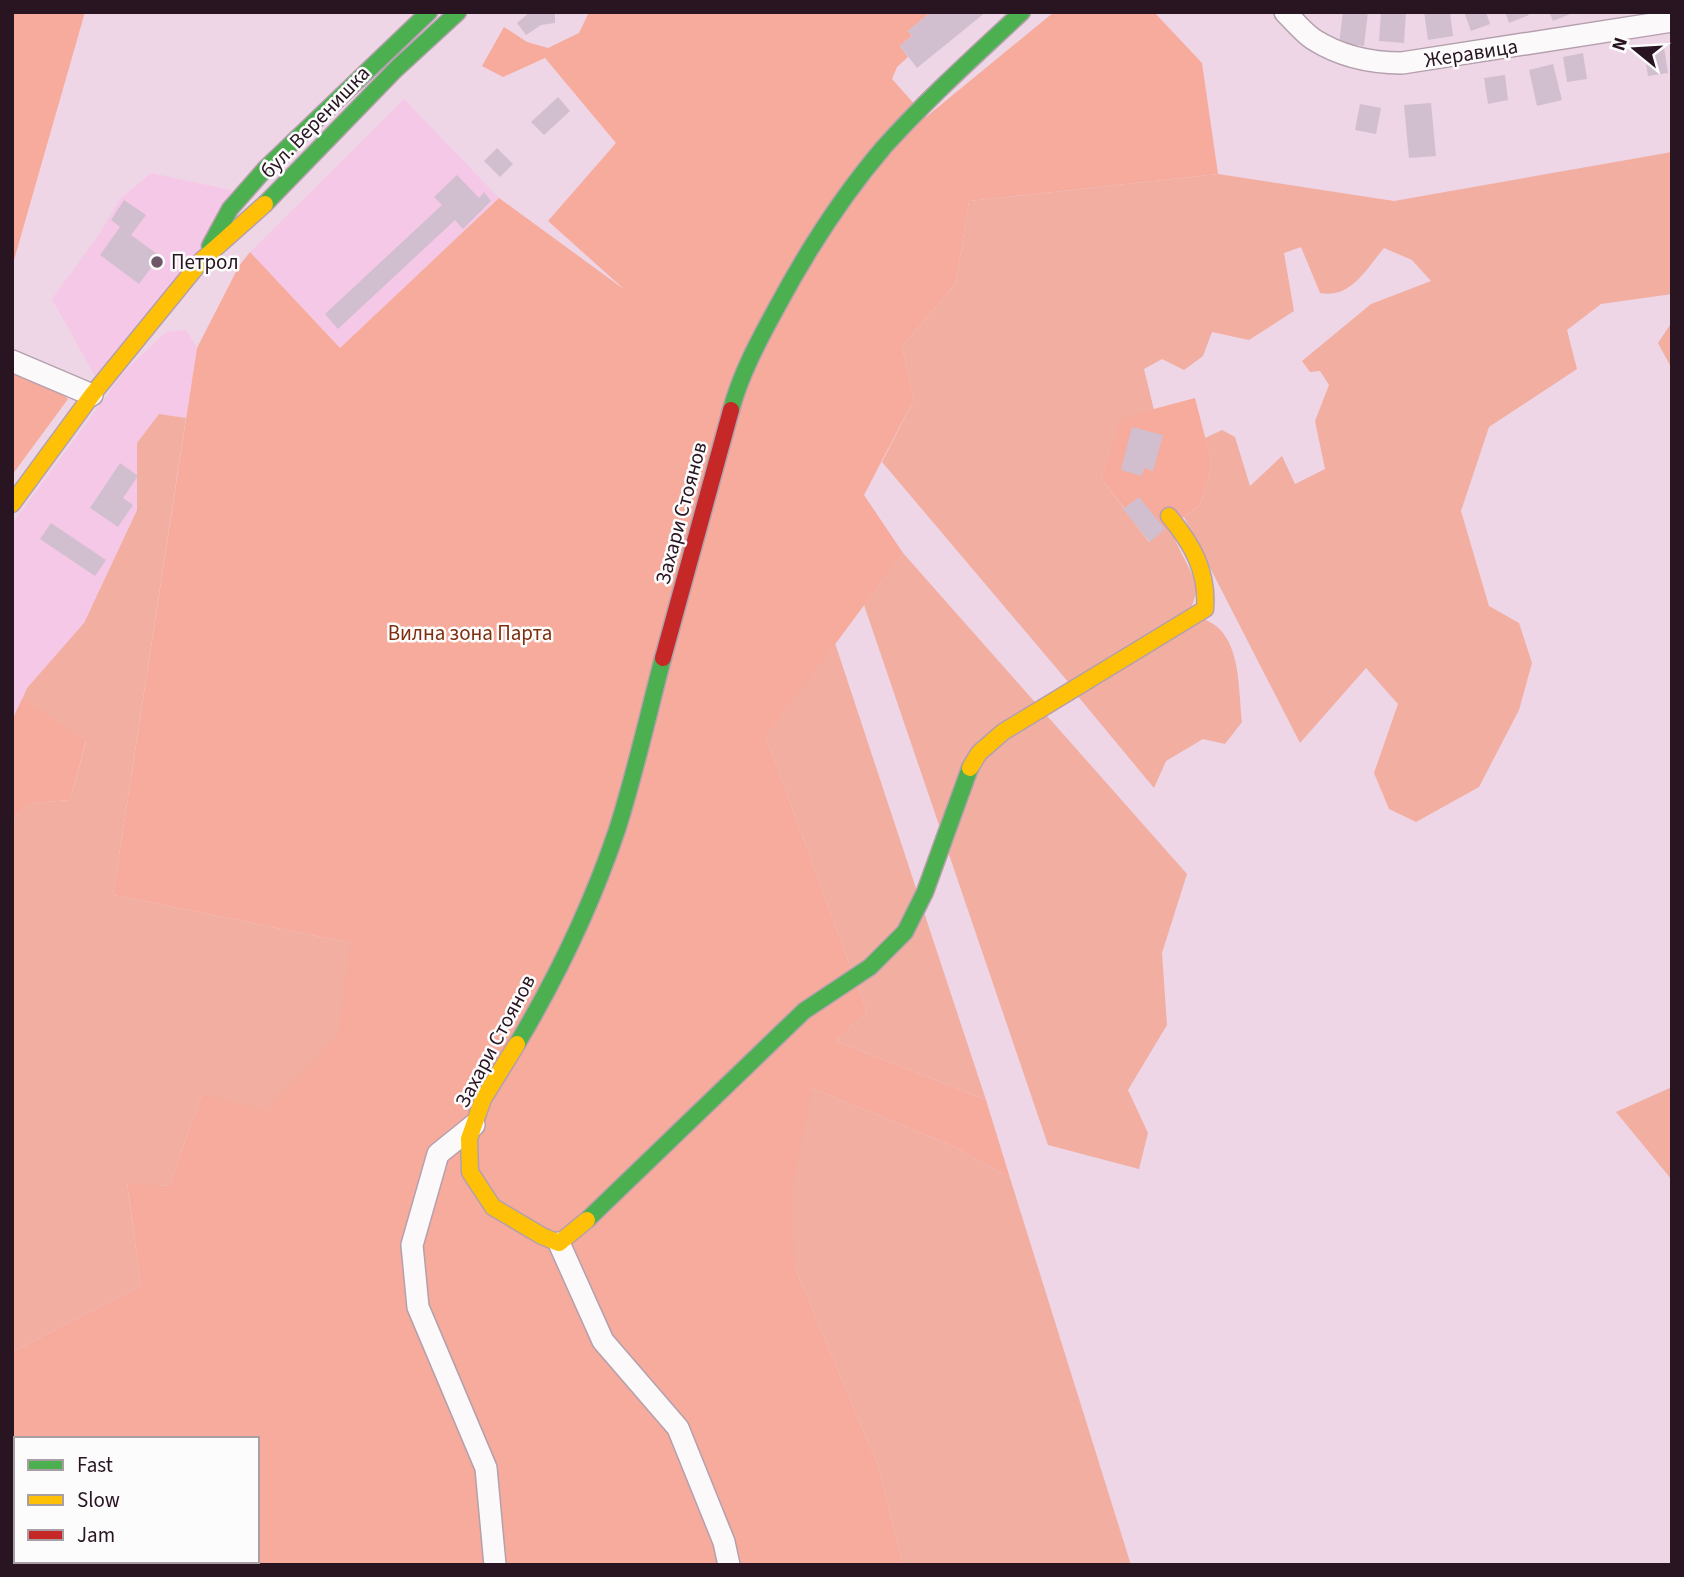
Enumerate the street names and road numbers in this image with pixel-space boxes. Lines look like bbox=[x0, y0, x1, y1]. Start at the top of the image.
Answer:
street label: Жеравица bbox=[1422, 31, 1520, 75]
street label: бул. Веренишка bbox=[253, 59, 377, 185]
street label: Захари Стоянов bbox=[648, 438, 714, 588]
street label: Захари Стоянов bbox=[447, 969, 543, 1113]

